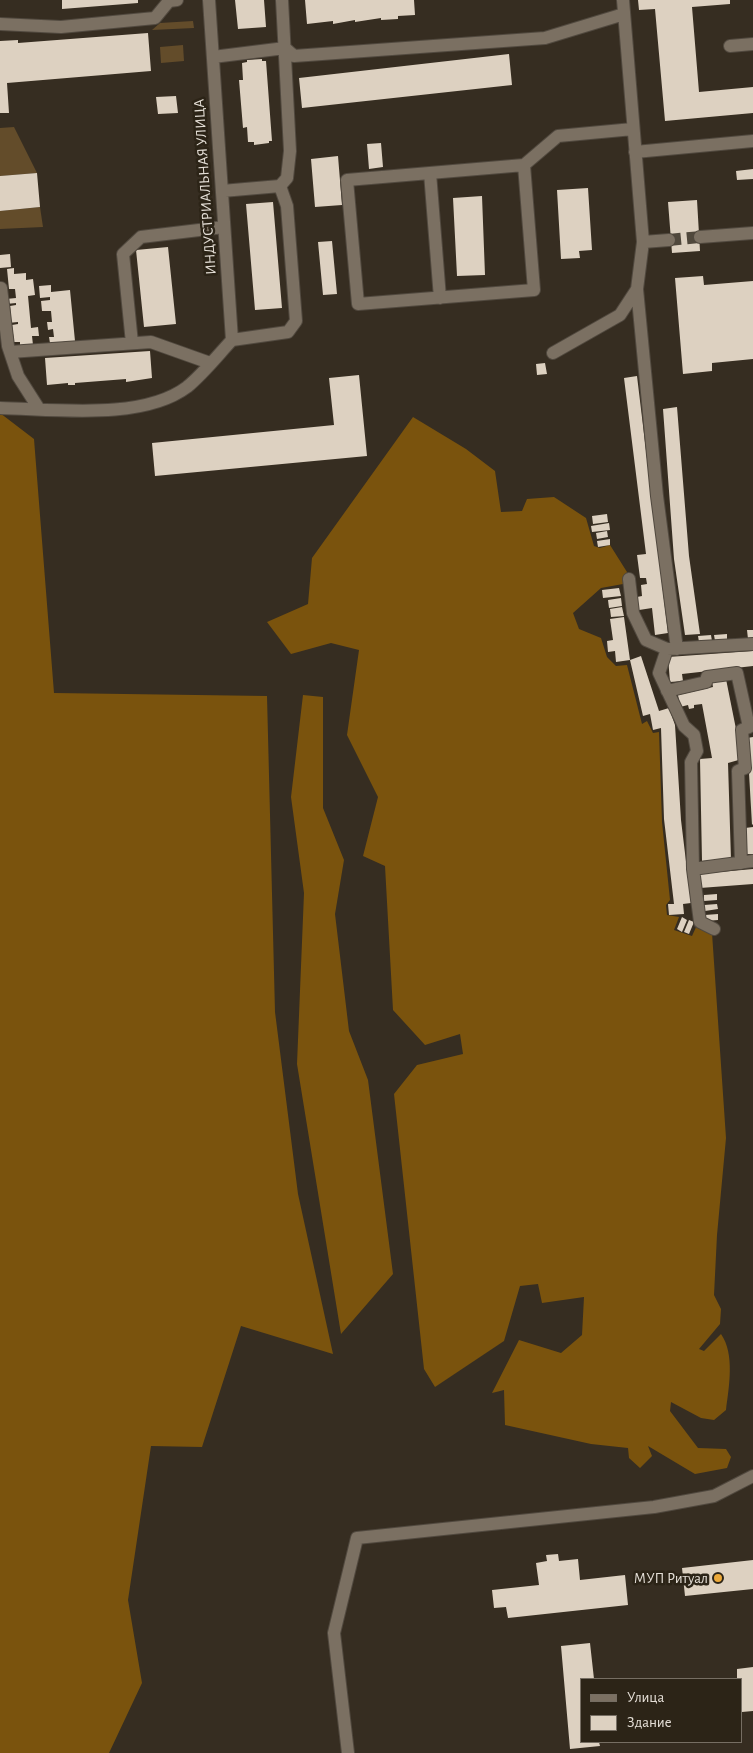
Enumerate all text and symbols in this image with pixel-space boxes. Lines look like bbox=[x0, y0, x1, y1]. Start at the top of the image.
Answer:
street label: ИНДУСТРИАЛЬНАЯ УЛИЦА bbox=[190, 98, 220, 276]
place label: МУП Ритуал bbox=[634, 1569, 708, 1587]
marker: МУП Ритуал bbox=[712, 1572, 724, 1584]
legend bbox=[580, 1678, 743, 1743]
text: Улица bbox=[627, 1690, 664, 1705]
text: Здание bbox=[627, 1715, 672, 1730]

